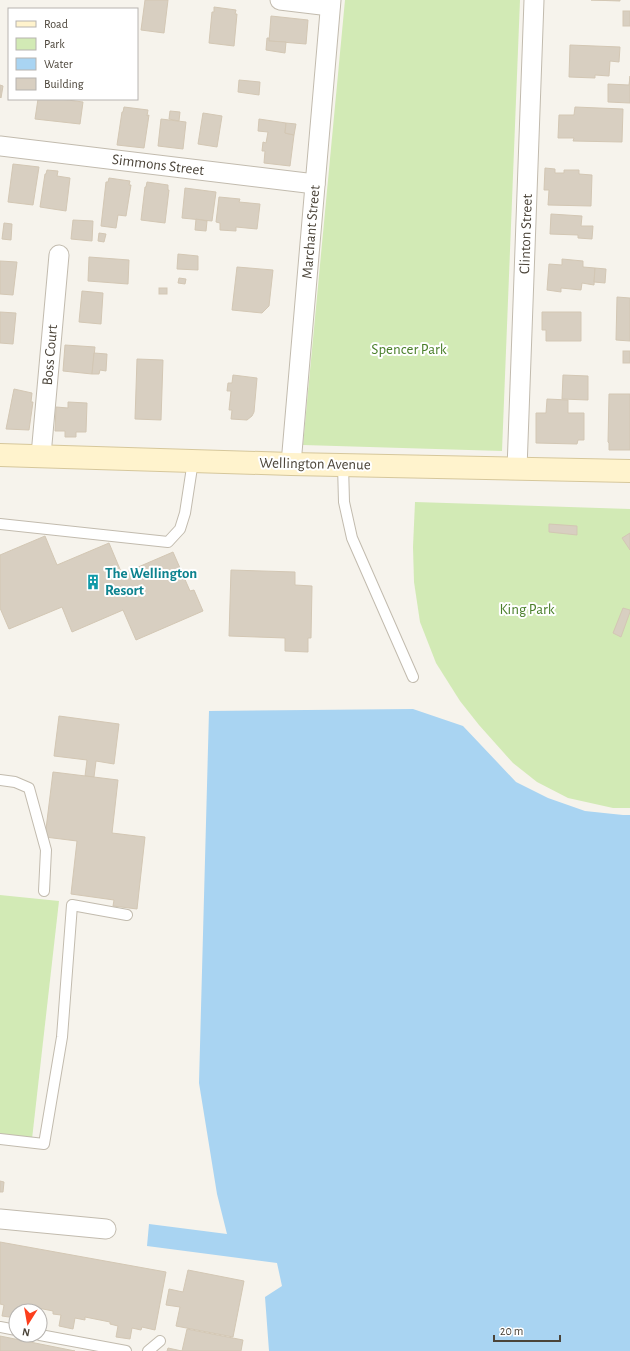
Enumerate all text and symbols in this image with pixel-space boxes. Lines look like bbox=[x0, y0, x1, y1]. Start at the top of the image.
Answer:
legend bbox=[8, 8, 138, 100]
text: Road bbox=[44, 18, 68, 30]
text: Park bbox=[44, 38, 65, 50]
text: Water bbox=[44, 58, 73, 70]
text: Building bbox=[44, 78, 84, 90]
street label: Simmons Street bbox=[111, 152, 205, 178]
street label: Marchant Street bbox=[299, 184, 323, 279]
street label: Clinton Street bbox=[517, 193, 535, 274]
street label: Boss Court bbox=[40, 324, 60, 386]
park label: Spencer Park bbox=[371, 342, 447, 357]
street label: Wellington Avenue bbox=[259, 456, 371, 472]
place label: The Wellington Resort bbox=[105, 566, 197, 598]
building icon: The Wellington Resort bbox=[84, 573, 102, 591]
park label: King Park bbox=[499, 602, 555, 617]
north arrow bbox=[8, 1303, 48, 1343]
scale bar bbox=[494, 1317, 560, 1343]
text: 20 m bbox=[500, 1325, 523, 1337]
text: N bbox=[21, 1326, 31, 1338]

